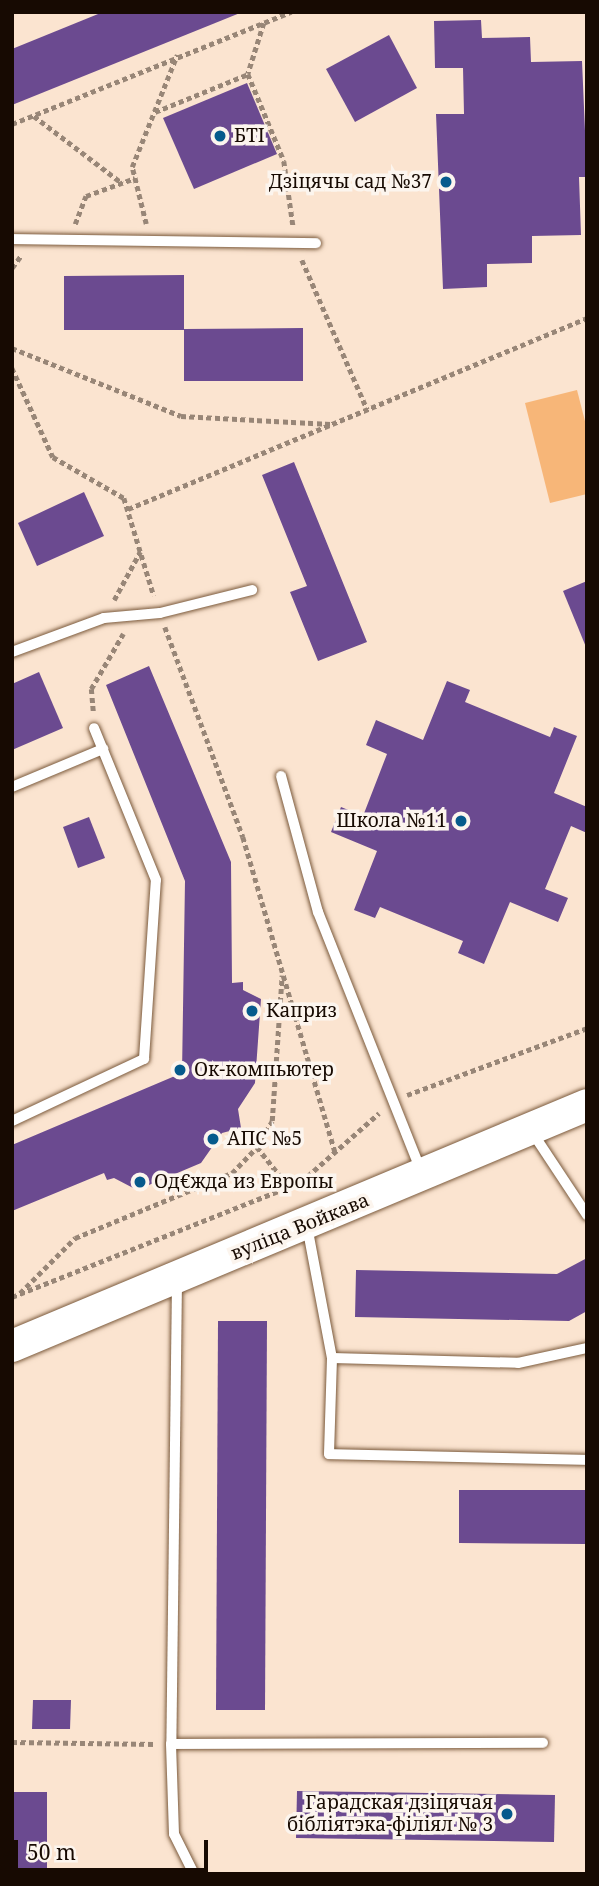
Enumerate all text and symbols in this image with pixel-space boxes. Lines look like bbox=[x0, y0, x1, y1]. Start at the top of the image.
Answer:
place label: БТІ bbox=[234, 125, 265, 147]
marker: БТІ bbox=[212, 128, 228, 144]
place label: Дзіцячы сад №37 bbox=[269, 171, 432, 193]
marker: Дзіцячы сад №37 bbox=[438, 174, 454, 190]
place label: Школа №11 bbox=[336, 810, 447, 832]
marker: Школа №11 bbox=[453, 813, 469, 829]
place label: Каприз bbox=[266, 1000, 337, 1022]
marker: Каприз bbox=[244, 1003, 260, 1019]
place label: Ок-компьютер bbox=[194, 1059, 334, 1081]
marker: Ок-компьютер bbox=[172, 1062, 188, 1078]
place label: АПС №5 bbox=[227, 1128, 302, 1150]
marker: АПС №5 bbox=[205, 1131, 221, 1147]
place label: Од€жда из Европы bbox=[154, 1171, 334, 1193]
marker: Од€жда из Европы bbox=[132, 1174, 148, 1190]
street label: вуліца Войкава bbox=[227, 1189, 373, 1265]
place label: Гарадская дзіцячая бібліятэка-філіял № 3 bbox=[287, 1792, 493, 1836]
marker: Гарадская дзіцячая бібліятэка-філіял № 3 bbox=[499, 1806, 515, 1822]
scale bar bbox=[18, 1826, 212, 1870]
text: 50 m bbox=[27, 1838, 76, 1866]

